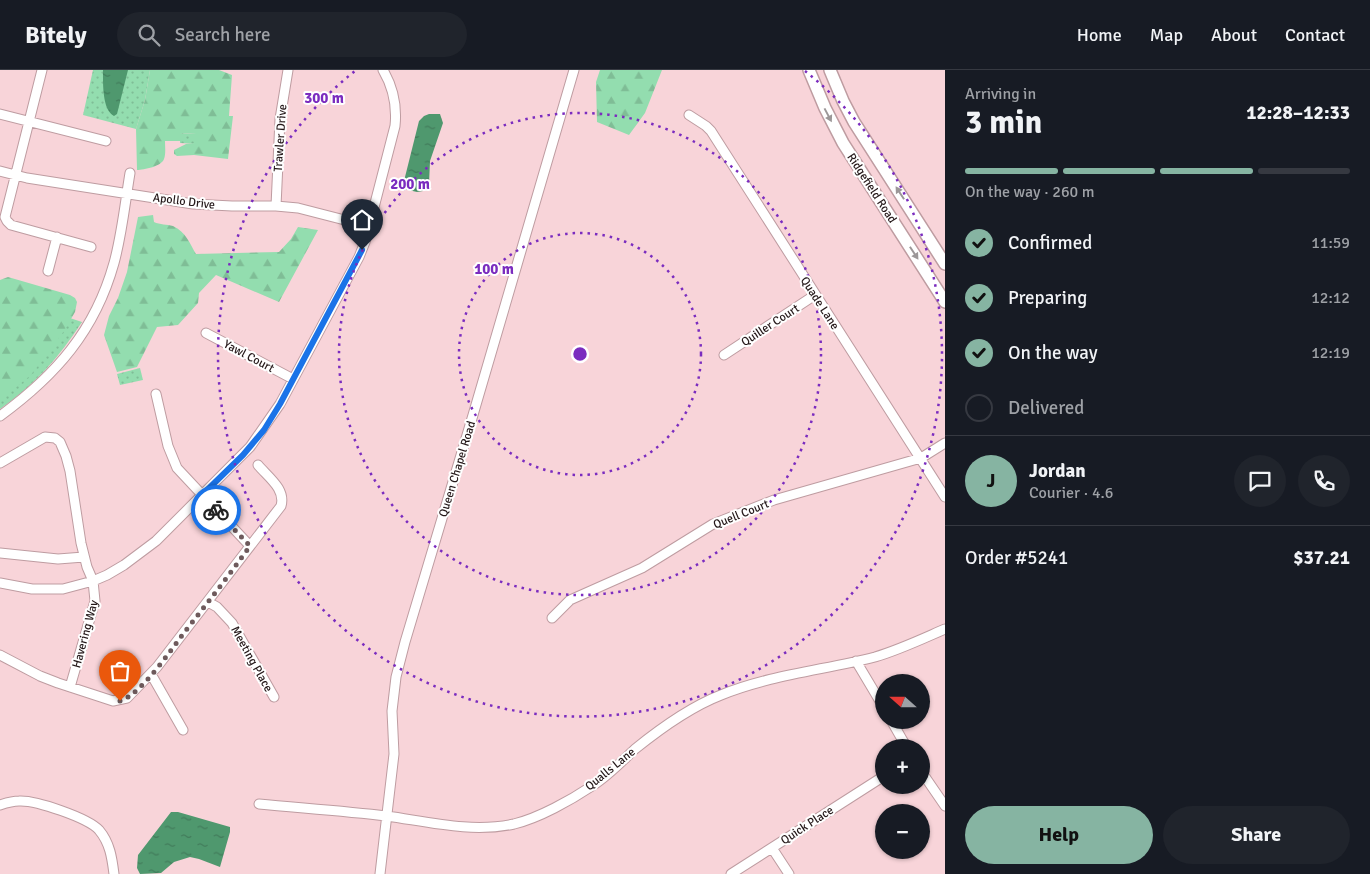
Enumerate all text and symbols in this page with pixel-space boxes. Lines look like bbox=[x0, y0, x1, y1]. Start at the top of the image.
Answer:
search box bbox=[117, 12, 467, 57]
text: Bitely bbox=[25, 20, 87, 50]
icon: search bbox=[135, 21, 163, 49]
text: Search here bbox=[175, 23, 270, 47]
text: Home bbox=[1077, 24, 1122, 46]
text: Map bbox=[1150, 24, 1183, 46]
text: About bbox=[1211, 24, 1257, 46]
text: Contact bbox=[1285, 24, 1345, 46]
text: Arriving in bbox=[965, 84, 1036, 104]
text: 300 m bbox=[304, 89, 344, 107]
text: 12:28–12:33 bbox=[1246, 101, 1350, 125]
text: 3 min bbox=[965, 103, 1042, 142]
street label: Trawler Drive bbox=[271, 104, 290, 172]
one-way arrow bbox=[824, 108, 832, 122]
street label: Ridgefield Road bbox=[843, 151, 900, 226]
text: 200 m bbox=[390, 175, 430, 193]
text: On the way · 260 m bbox=[965, 182, 1095, 202]
one-way arrow bbox=[895, 187, 905, 200]
street label: Apollo Drive bbox=[152, 190, 216, 213]
pin bbox=[341, 199, 383, 250]
icon: home bbox=[348, 206, 376, 234]
icon: check bbox=[965, 229, 993, 257]
text: Confirmed bbox=[1008, 231, 1092, 255]
text: 11:59 bbox=[1311, 233, 1350, 253]
one-way arrow bbox=[909, 246, 918, 260]
text: 100 m bbox=[474, 260, 514, 278]
street label: Quade Lane bbox=[797, 274, 842, 333]
icon: check bbox=[965, 284, 993, 312]
text: Preparing bbox=[1008, 286, 1087, 310]
text: 12:12 bbox=[1311, 288, 1350, 308]
street label: Quiller Court bbox=[738, 301, 802, 350]
street label: Yawl Court bbox=[221, 337, 277, 376]
icon: check bbox=[965, 339, 993, 367]
text: On the way bbox=[1008, 341, 1098, 365]
text: 12:19 bbox=[1311, 343, 1350, 363]
centre of rings bbox=[571, 345, 589, 363]
text: Delivered bbox=[1008, 396, 1084, 420]
street label: Queen Chapel Road bbox=[436, 419, 479, 519]
button: chat bbox=[1234, 455, 1286, 507]
button: phone bbox=[1298, 455, 1350, 507]
text: Jordan bbox=[1029, 459, 1086, 483]
text: J bbox=[987, 469, 995, 493]
text: Courier · 4.6 bbox=[1029, 483, 1113, 503]
courier bbox=[191, 485, 241, 535]
icon: bike bbox=[202, 496, 230, 524]
street label: Quell Court bbox=[711, 497, 771, 532]
text: Order #5241 bbox=[965, 546, 1068, 570]
text: $37.21 bbox=[1293, 546, 1350, 570]
street label: Havering Way bbox=[69, 598, 102, 670]
street label: Meeting Place bbox=[227, 624, 276, 695]
pin bbox=[99, 650, 141, 701]
icon: bag bbox=[106, 657, 134, 685]
north arrow bbox=[875, 674, 930, 729]
map controls bbox=[875, 674, 930, 859]
button: + bbox=[875, 739, 930, 794]
street label: Qualls Lane bbox=[582, 745, 638, 794]
street label: Quick Place bbox=[778, 803, 836, 848]
button: − bbox=[875, 804, 930, 859]
button: Help bbox=[965, 806, 1153, 864]
button: Share bbox=[1163, 806, 1350, 864]

